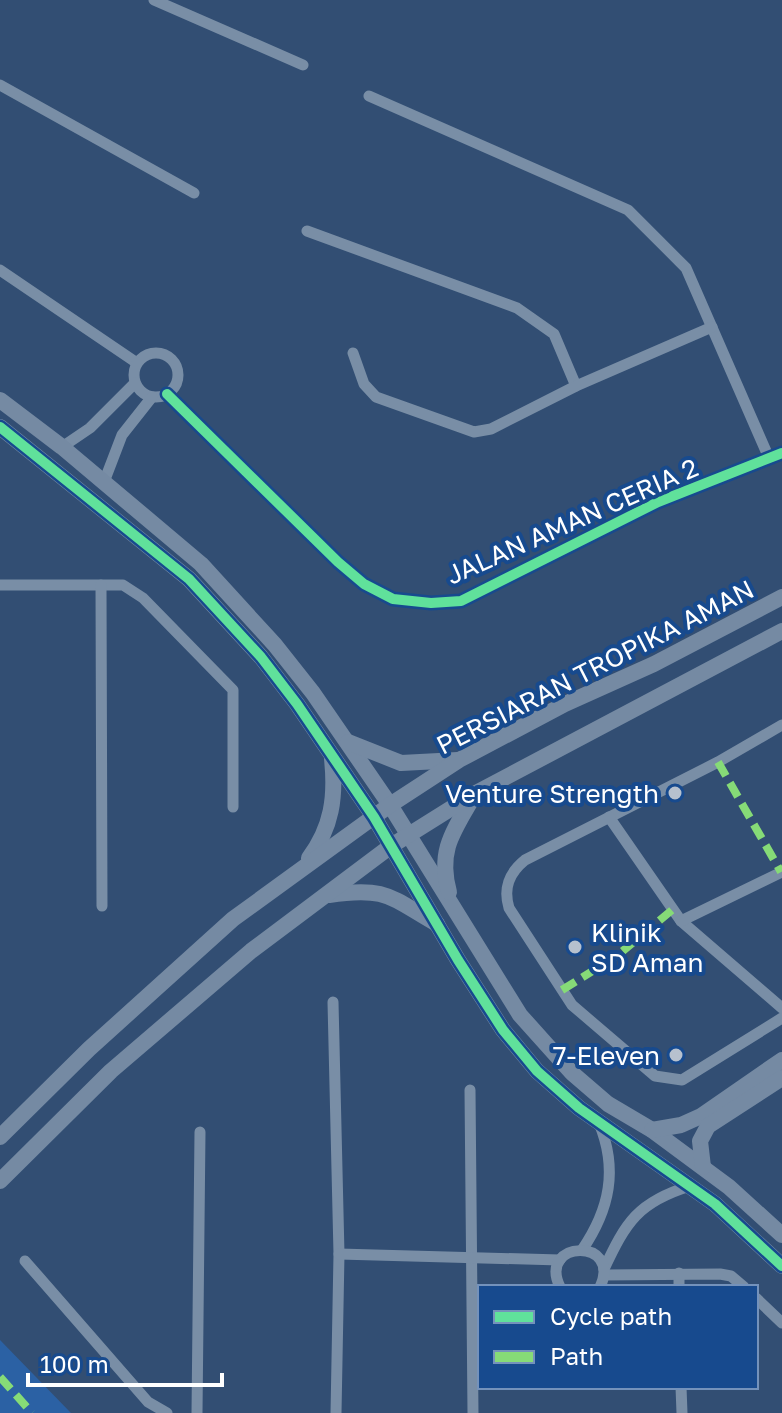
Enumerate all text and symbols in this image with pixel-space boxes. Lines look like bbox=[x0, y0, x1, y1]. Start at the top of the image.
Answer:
street label: JALAN AMAN CERIA 2 bbox=[441, 451, 703, 591]
street label: PERSIARAN TROPIKA AMAN bbox=[431, 573, 759, 761]
place label: Venture Strength bbox=[445, 778, 659, 809]
marker: Venture Strength bbox=[666, 784, 684, 802]
place label: Klinik SD Aman bbox=[591, 917, 703, 978]
marker: Klinik SD Aman bbox=[566, 938, 584, 956]
place label: 7-Eleven bbox=[553, 1040, 660, 1071]
marker: 7-Eleven bbox=[667, 1046, 685, 1064]
legend bbox=[478, 1285, 758, 1389]
text: Cycle path bbox=[550, 1301, 672, 1330]
scale bar bbox=[28, 1337, 222, 1387]
text: Path bbox=[550, 1341, 603, 1370]
text: 100 m bbox=[40, 1349, 109, 1378]

